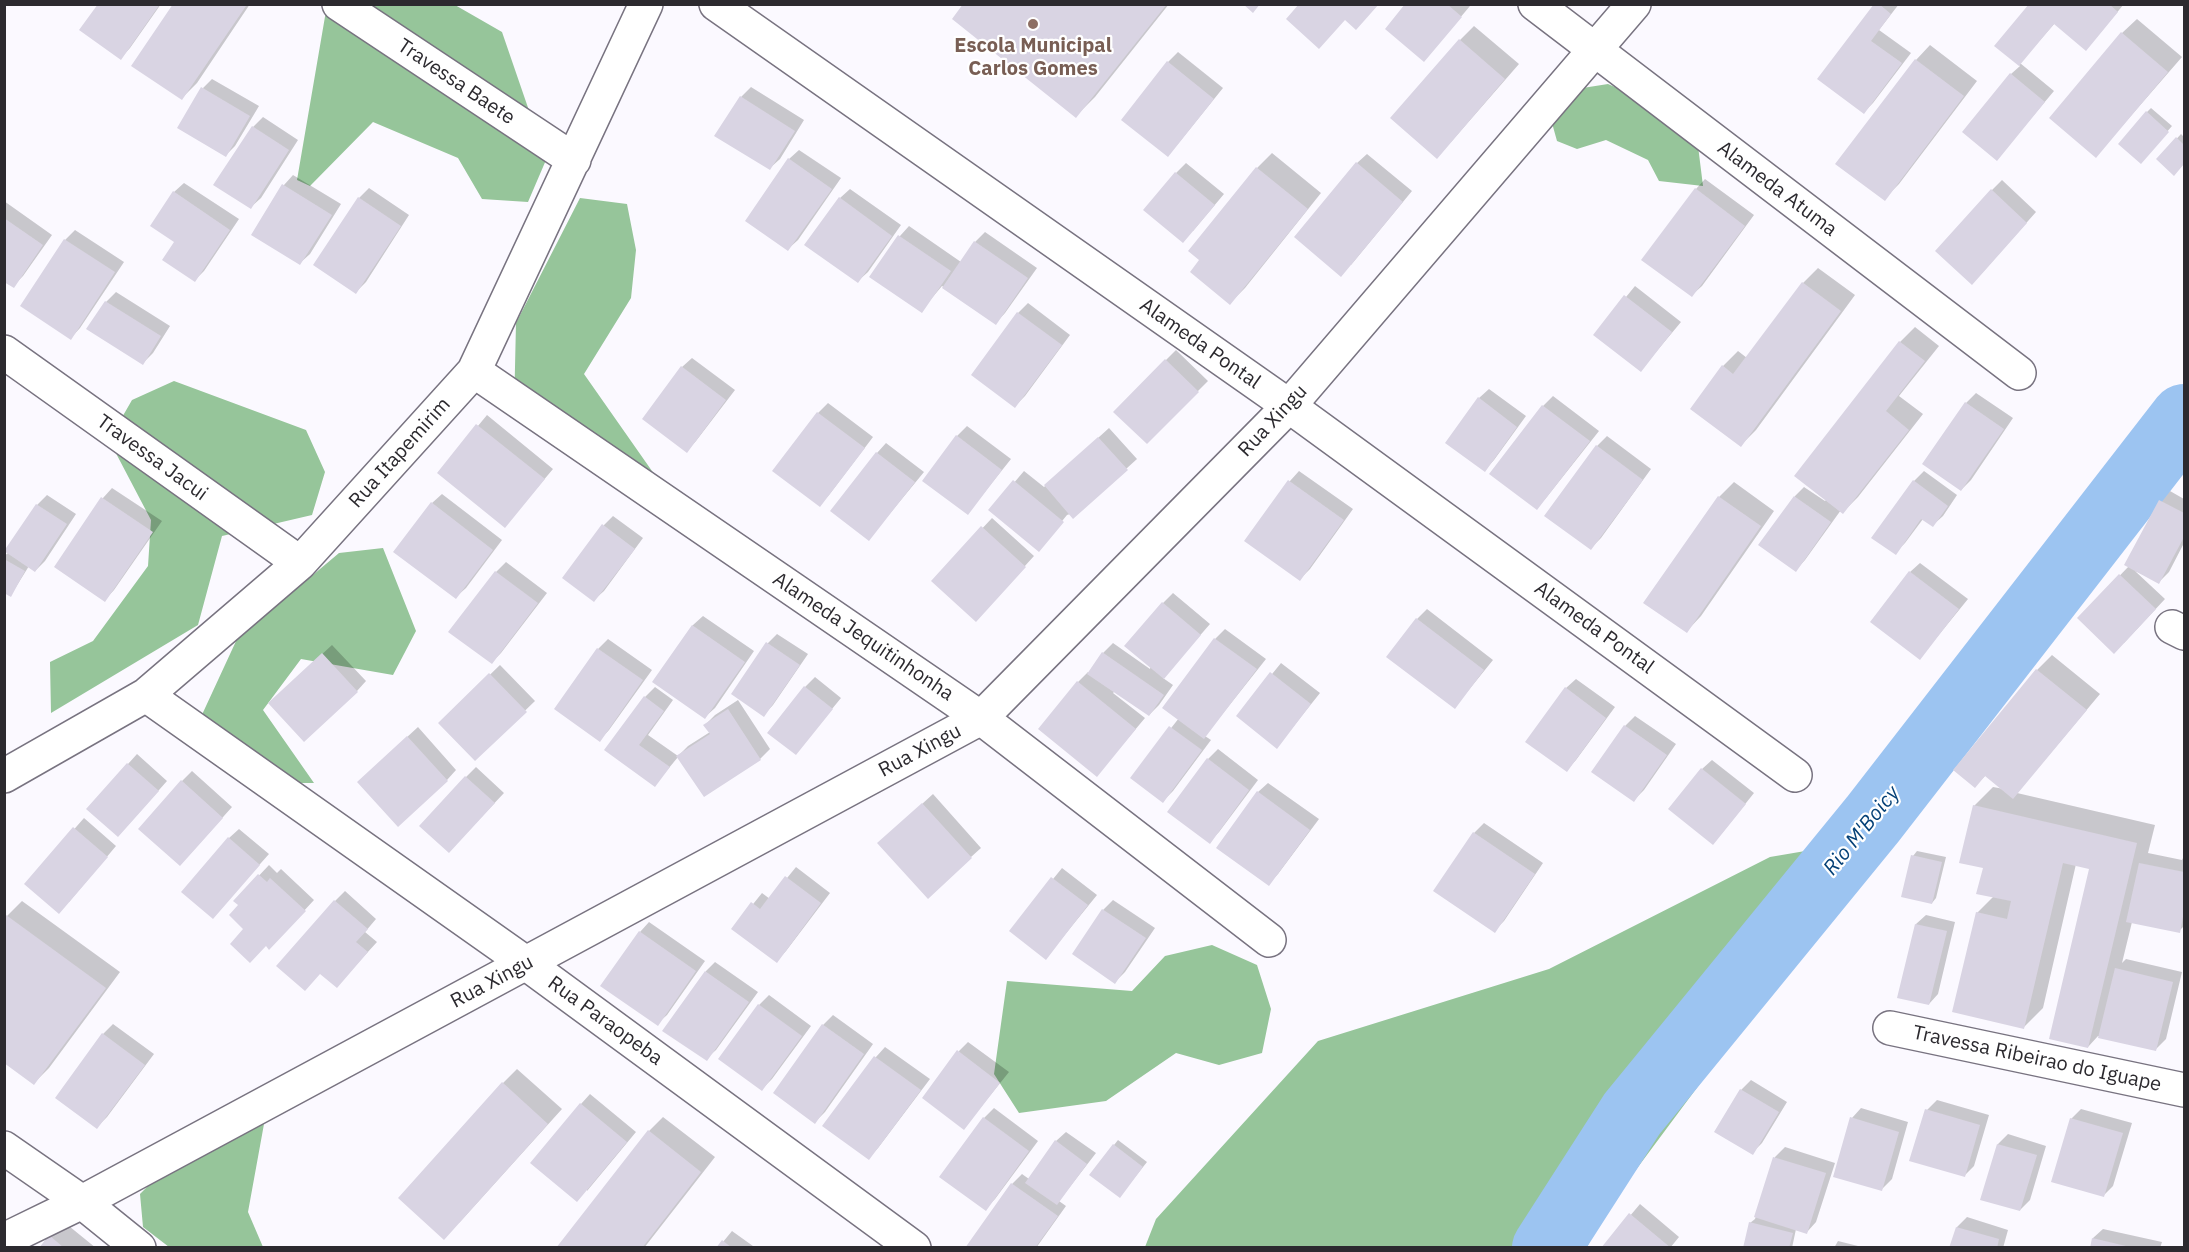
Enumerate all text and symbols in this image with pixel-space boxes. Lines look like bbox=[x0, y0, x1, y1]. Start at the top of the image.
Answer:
marker: Escola Municipal Carlos Gomes bbox=[1026, 17, 1040, 31]
street label: Travessa Baete bbox=[393, 34, 519, 130]
place label: Escola Municipal Carlos Gomes bbox=[954, 34, 1112, 81]
street label: Alameda Atuma bbox=[1712, 136, 1842, 242]
street label: Alameda Pontal bbox=[1135, 294, 1265, 394]
street label: Rua Xingu bbox=[1234, 380, 1312, 462]
street label: Rua Itapemirim bbox=[344, 393, 456, 513]
street label: Travessa Jacui bbox=[92, 410, 212, 506]
street label: Alameda Jequitinhonha bbox=[768, 568, 958, 706]
street label: Alameda Pontal bbox=[1530, 577, 1658, 679]
street label: Rua Xingu bbox=[875, 719, 965, 783]
water label: Rio M'Boicy bbox=[1819, 781, 1905, 881]
street label: Rua Xingu bbox=[447, 950, 537, 1014]
street label: Rua Paraopeba bbox=[543, 971, 667, 1071]
street label: Travessa Ribeirao do Iguape bbox=[1910, 1021, 2164, 1097]

